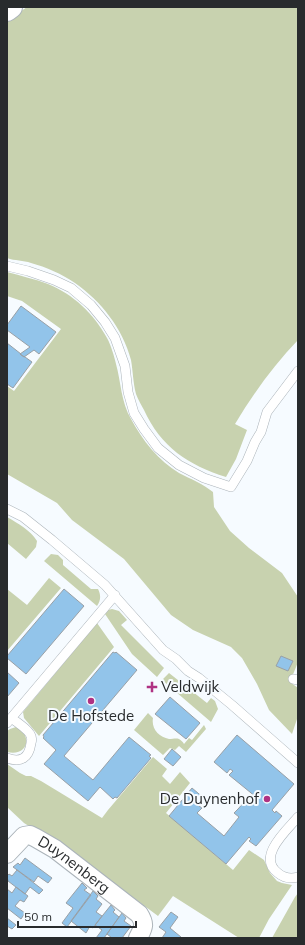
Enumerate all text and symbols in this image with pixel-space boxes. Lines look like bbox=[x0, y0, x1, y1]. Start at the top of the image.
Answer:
place label: Veldwijk bbox=[161, 677, 219, 696]
marker: Veldwijk bbox=[146, 681, 158, 693]
marker: De Hofstede bbox=[86, 696, 96, 706]
place label: De Hofstede bbox=[48, 706, 134, 725]
place label: De Duynenhof bbox=[160, 789, 260, 808]
marker: De Duynenhof bbox=[262, 794, 272, 804]
street label: Duynenberg bbox=[35, 831, 114, 897]
scale bar bbox=[18, 903, 136, 929]
text: 50 m bbox=[24, 909, 52, 924]

